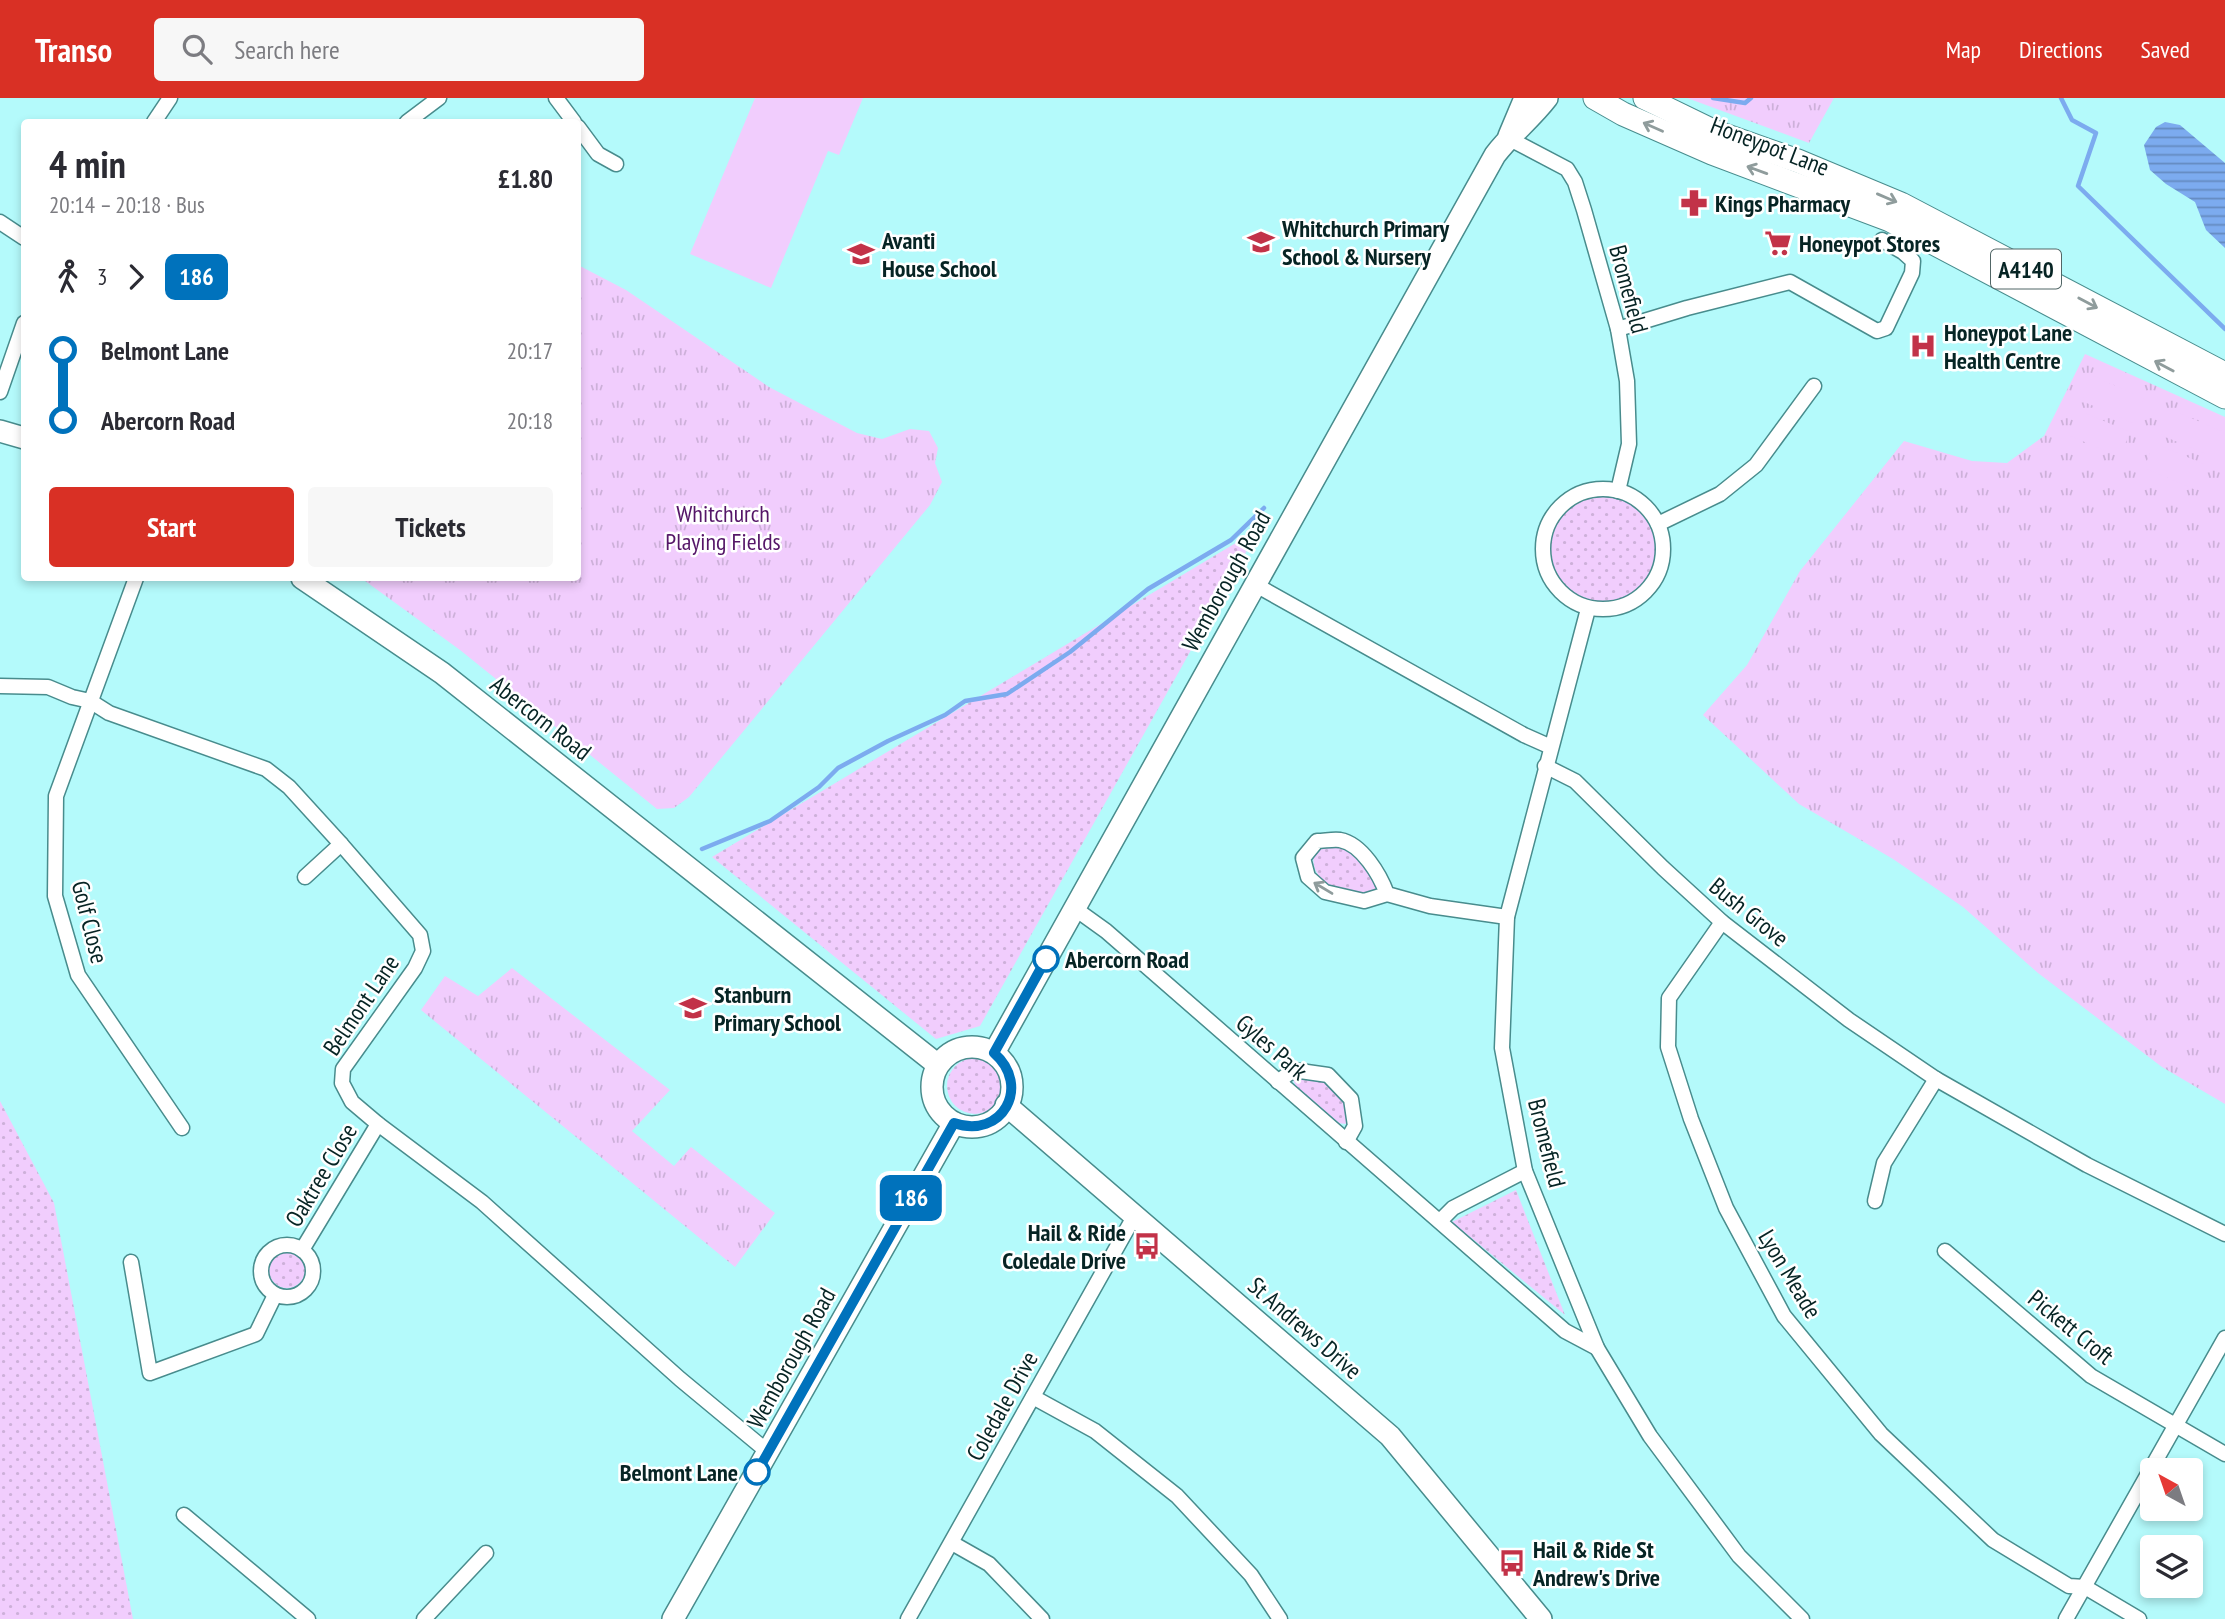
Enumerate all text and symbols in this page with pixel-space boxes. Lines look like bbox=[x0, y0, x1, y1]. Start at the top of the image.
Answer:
search box bbox=[154, 18, 644, 81]
text: Transo bbox=[35, 28, 112, 71]
icon: search bbox=[178, 30, 216, 68]
text: Search here bbox=[234, 33, 340, 66]
text: Map bbox=[1946, 34, 1981, 65]
text: Directions bbox=[2019, 34, 2103, 65]
text: Saved bbox=[2141, 34, 2190, 65]
street label: Honeypot Lane bbox=[1706, 109, 1834, 183]
one-way arrow bbox=[1642, 120, 1664, 133]
text: 4 min bbox=[49, 139, 126, 188]
text: £1.80 bbox=[498, 162, 553, 195]
one-way arrow bbox=[1747, 163, 1769, 175]
pharmacy icon: Kings Pharmacy bbox=[1679, 188, 1709, 218]
place label: Kings Pharmacy bbox=[1715, 188, 1851, 219]
text: 20:14 – 20:18 · Bus bbox=[49, 190, 205, 219]
one-way arrow bbox=[1875, 192, 1897, 205]
place label: Whitchurch Primary School & Nursery bbox=[1281, 213, 1450, 272]
place label: Avanti House School bbox=[881, 225, 997, 284]
school or university icon: Whitchurch Primary School & Nursery bbox=[1246, 227, 1276, 257]
supermarket icon: Honeypot Stores bbox=[1763, 228, 1793, 258]
place label: Honeypot Stores bbox=[1799, 228, 1940, 259]
school or university icon: Avanti House School bbox=[846, 239, 876, 269]
street label: Bromefield bbox=[1602, 241, 1656, 337]
road number: A4140 bbox=[1991, 250, 2061, 288]
icon: walk bbox=[49, 258, 87, 296]
icon: forward bbox=[117, 258, 155, 296]
text: 186 bbox=[179, 261, 214, 292]
text: 3 bbox=[97, 262, 107, 291]
one-way arrow bbox=[2077, 296, 2098, 310]
place label: Honeypot Lane Health Centre bbox=[1944, 317, 2072, 376]
hospital icon: Honeypot Lane Health Centre bbox=[1908, 331, 1938, 361]
text: Belmont Lane bbox=[101, 334, 229, 367]
text: 20:17 bbox=[507, 336, 553, 365]
one-way arrow bbox=[2154, 359, 2175, 372]
text: Abercorn Road bbox=[101, 404, 235, 437]
text: 20:18 bbox=[507, 406, 553, 435]
button: Start bbox=[49, 487, 294, 567]
button: Tickets bbox=[308, 487, 553, 567]
park label: Whitchurch Playing Fields bbox=[665, 498, 781, 557]
street label: Wemborough Road bbox=[1175, 505, 1277, 657]
street label: Abercorn Road bbox=[484, 669, 598, 767]
street label: Bush Grove bbox=[1703, 871, 1795, 953]
street label: Golf Close bbox=[65, 877, 115, 967]
one-way arrow bbox=[1314, 880, 1333, 895]
place label: Abercorn Road bbox=[1064, 944, 1189, 975]
marker: Abercorn Road bbox=[1033, 946, 1059, 972]
street label: Belmont Lane bbox=[316, 949, 406, 1061]
place label: Stanburn Primary School bbox=[714, 979, 841, 1038]
school or university icon: Stanburn Primary School bbox=[678, 993, 708, 1023]
street label: Gyles Park bbox=[1230, 1007, 1315, 1087]
street label: Bromefield bbox=[1521, 1096, 1573, 1190]
street label: Oaktree Close bbox=[278, 1118, 364, 1232]
line badge: 186 bbox=[871, 1175, 951, 1221]
text: 186 bbox=[894, 1182, 928, 1213]
place label: Hail & Ride Coledale Drive bbox=[1002, 1217, 1126, 1276]
street label: Lyon Meade bbox=[1751, 1224, 1829, 1324]
bus stop icon: Hail & Ride Coledale Drive bbox=[1132, 1231, 1162, 1261]
street label: St Andrews Drive bbox=[1242, 1270, 1368, 1386]
street label: Wemborough Road bbox=[740, 1282, 842, 1434]
street label: Pickett Croft bbox=[2022, 1283, 2121, 1371]
street label: Coledale Drive bbox=[959, 1346, 1045, 1466]
place label: Belmont Lane bbox=[620, 1457, 738, 1488]
north arrow bbox=[2140, 1458, 2203, 1521]
map controls bbox=[2140, 1458, 2203, 1598]
marker: Belmont Lane bbox=[744, 1459, 770, 1485]
place label: Hail & Ride St Andrew's Drive bbox=[1532, 1534, 1660, 1593]
button: layers bbox=[2140, 1535, 2203, 1598]
bus stop icon: Hail & Ride St Andrew's Drive bbox=[1497, 1548, 1527, 1578]

